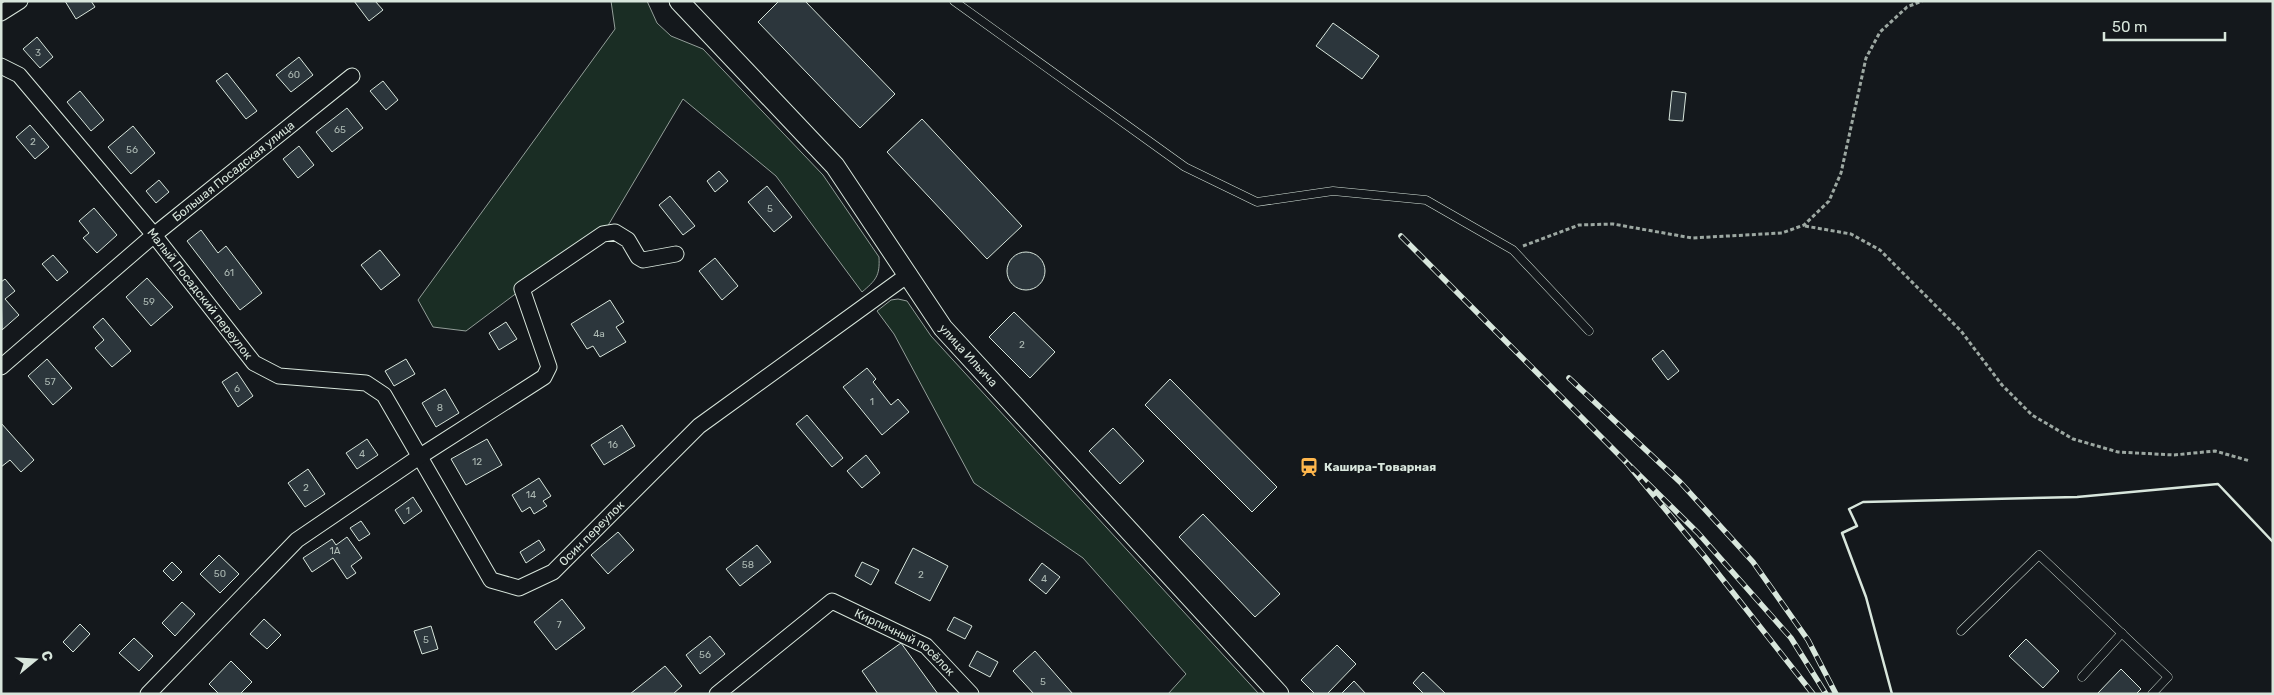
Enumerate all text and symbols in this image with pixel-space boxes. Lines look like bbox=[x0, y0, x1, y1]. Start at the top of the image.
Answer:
scale bar bbox=[2104, 10, 2225, 42]
text: 50 m bbox=[2112, 18, 2147, 36]
house number: 3 bbox=[35, 47, 41, 59]
house number: 60 bbox=[288, 69, 300, 81]
street label: Большая Посадская улица bbox=[170, 118, 297, 224]
house number: 65 bbox=[334, 124, 346, 136]
house number: 2 bbox=[30, 136, 36, 148]
house number: 56 bbox=[126, 144, 138, 156]
house number: 5 bbox=[767, 203, 773, 215]
street label: Малый Посадский переулок bbox=[144, 225, 256, 362]
house number: 61 bbox=[224, 267, 234, 279]
house number: 59 bbox=[143, 296, 155, 308]
street label: улица Ильича bbox=[936, 321, 1000, 390]
house number: 4а bbox=[593, 328, 605, 340]
house number: 2 bbox=[1019, 339, 1025, 351]
house number: 57 bbox=[44, 376, 56, 388]
house number: 6 bbox=[234, 383, 240, 395]
house number: 1 bbox=[870, 396, 874, 408]
house number: 8 bbox=[437, 402, 443, 414]
house number: 16 bbox=[608, 439, 618, 451]
house number: 4 bbox=[359, 448, 365, 460]
house number: 12 bbox=[472, 456, 482, 468]
station icon: Кашира-Товарная bbox=[1298, 456, 1320, 478]
place label: Кашира-Товарная bbox=[1324, 460, 1436, 474]
house number: 2 bbox=[303, 482, 309, 494]
house number: 14 bbox=[526, 489, 536, 501]
street label: Осин переулок bbox=[556, 498, 627, 569]
house number: 1 bbox=[406, 505, 410, 517]
house number: 1А bbox=[330, 545, 341, 557]
house number: 58 bbox=[742, 559, 754, 571]
house number: 50 bbox=[214, 568, 226, 580]
house number: 2 bbox=[918, 569, 924, 581]
house number: 4 bbox=[1041, 573, 1047, 585]
street label: Кирпичный посёлок bbox=[852, 606, 958, 679]
house number: 7 bbox=[556, 619, 562, 631]
house number: 5 bbox=[423, 634, 429, 646]
north arrow bbox=[10, 635, 60, 685]
text: С bbox=[37, 649, 57, 664]
house number: 56 bbox=[699, 649, 711, 661]
house number: 5 bbox=[1040, 676, 1046, 688]

